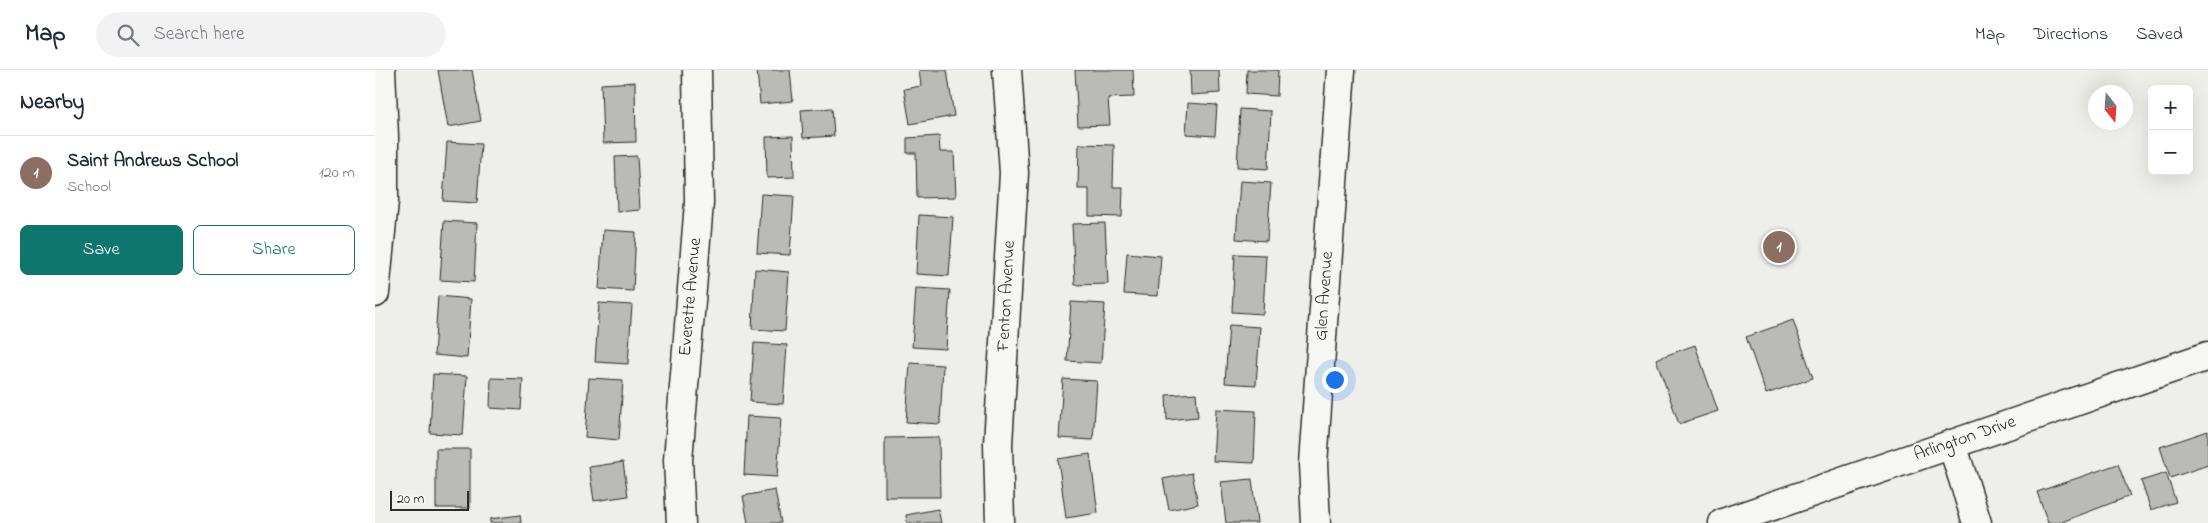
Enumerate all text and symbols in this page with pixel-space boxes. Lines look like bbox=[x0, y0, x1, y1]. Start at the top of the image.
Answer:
search box bbox=[96, 12, 446, 57]
text: Map bbox=[25, 17, 66, 52]
icon: search bbox=[114, 21, 142, 49]
text: Search here bbox=[154, 21, 245, 48]
text: Map bbox=[1975, 22, 2005, 48]
text: Directions bbox=[2033, 22, 2108, 48]
text: Saved bbox=[2136, 22, 2183, 48]
north arrow bbox=[2088, 85, 2133, 130]
map controls bbox=[2148, 85, 2193, 175]
button: + bbox=[2148, 85, 2193, 130]
text: Nearby bbox=[20, 88, 84, 118]
button: − bbox=[2148, 130, 2193, 175]
text: Saint Andrews School bbox=[67, 148, 238, 175]
text: 1 bbox=[33, 161, 39, 185]
text: 120 m bbox=[319, 161, 355, 185]
text: School bbox=[67, 175, 111, 199]
button: Save bbox=[20, 225, 183, 275]
button: Share bbox=[193, 225, 355, 275]
pin: 1 bbox=[1763, 228, 1795, 266]
street label: Everette Avenue bbox=[673, 236, 709, 357]
street label: Fenton Avenue bbox=[991, 239, 1023, 353]
street label: Glen Avenue bbox=[1309, 249, 1341, 342]
your location bbox=[1322, 367, 1348, 393]
street label: Arlington Drive bbox=[1911, 409, 2021, 470]
scale bar bbox=[390, 488, 469, 511]
text: 20 m bbox=[397, 489, 424, 510]

